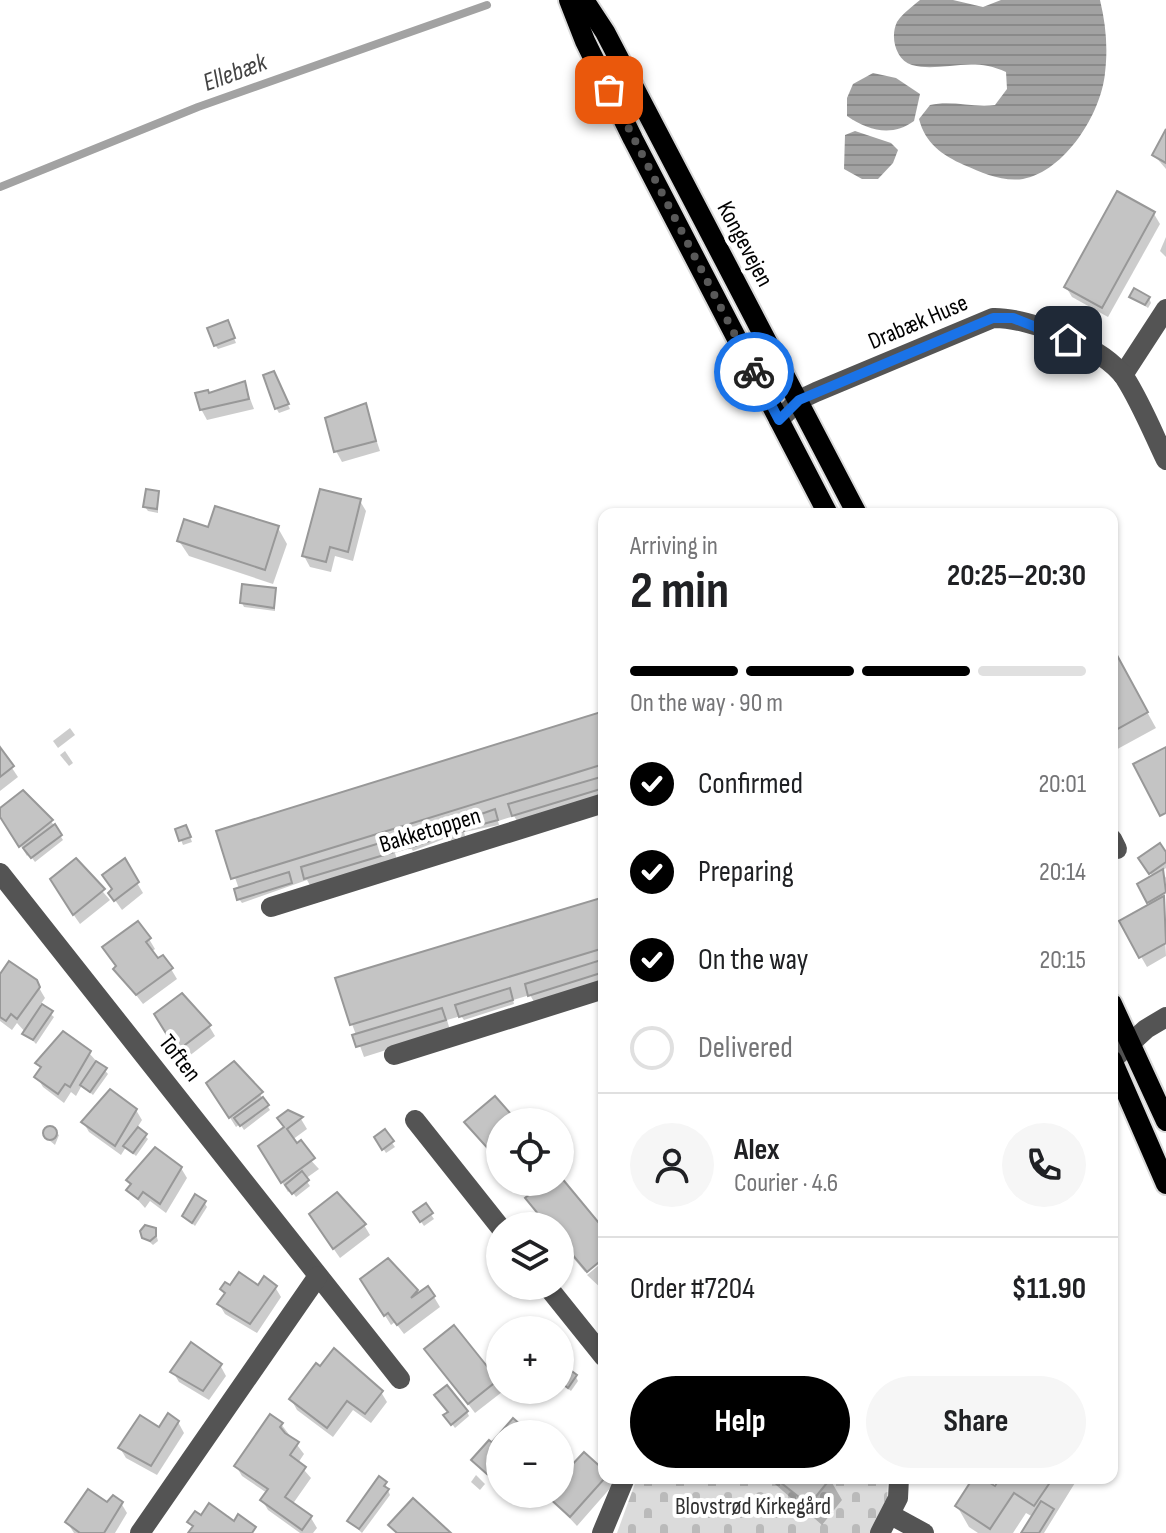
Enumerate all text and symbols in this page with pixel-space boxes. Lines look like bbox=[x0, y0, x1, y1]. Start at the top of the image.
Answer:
water label: Ellebæk bbox=[199, 47, 272, 99]
pin bbox=[575, 56, 643, 124]
icon: bag bbox=[587, 68, 631, 112]
street label: Kongevejen bbox=[710, 196, 780, 292]
street label: Drabæk Huse bbox=[864, 288, 972, 356]
pin bbox=[1034, 306, 1102, 374]
icon: home bbox=[1046, 318, 1090, 362]
courier bbox=[714, 332, 794, 412]
icon: bike bbox=[732, 350, 776, 394]
text: Arriving in bbox=[630, 531, 718, 562]
text: 20:25–20:30 bbox=[947, 558, 1086, 594]
text: 2 min bbox=[630, 560, 729, 623]
text: On the way · 90 m bbox=[630, 688, 783, 719]
icon: check bbox=[630, 762, 674, 806]
text: Confirmed bbox=[698, 766, 803, 802]
text: 20:01 bbox=[1038, 769, 1086, 800]
street label: Bakketoppen bbox=[376, 801, 484, 859]
icon: check bbox=[630, 850, 674, 894]
text: Preparing bbox=[698, 854, 794, 890]
text: 20:14 bbox=[1039, 857, 1086, 888]
icon: check bbox=[630, 938, 674, 982]
text: On the way bbox=[698, 942, 808, 978]
text: 20:15 bbox=[1040, 945, 1086, 976]
street label: Toften bbox=[153, 1029, 207, 1087]
text: Delivered bbox=[698, 1030, 793, 1066]
map controls bbox=[486, 1108, 574, 1508]
button: locate bbox=[486, 1108, 574, 1196]
button: person bbox=[630, 1123, 714, 1207]
button: phone bbox=[1002, 1123, 1086, 1207]
text: Alex bbox=[734, 1132, 780, 1168]
text: Courier · 4.6 bbox=[734, 1168, 838, 1199]
button: layers bbox=[486, 1212, 574, 1300]
text: Order #7204 bbox=[630, 1271, 755, 1307]
text: $11.90 bbox=[1011, 1271, 1086, 1307]
button: + bbox=[486, 1316, 574, 1404]
button: Help bbox=[630, 1376, 850, 1468]
button: Share bbox=[866, 1376, 1086, 1468]
button: − bbox=[486, 1420, 574, 1508]
park label: Blovstrød Kirkegård bbox=[675, 1492, 831, 1521]

